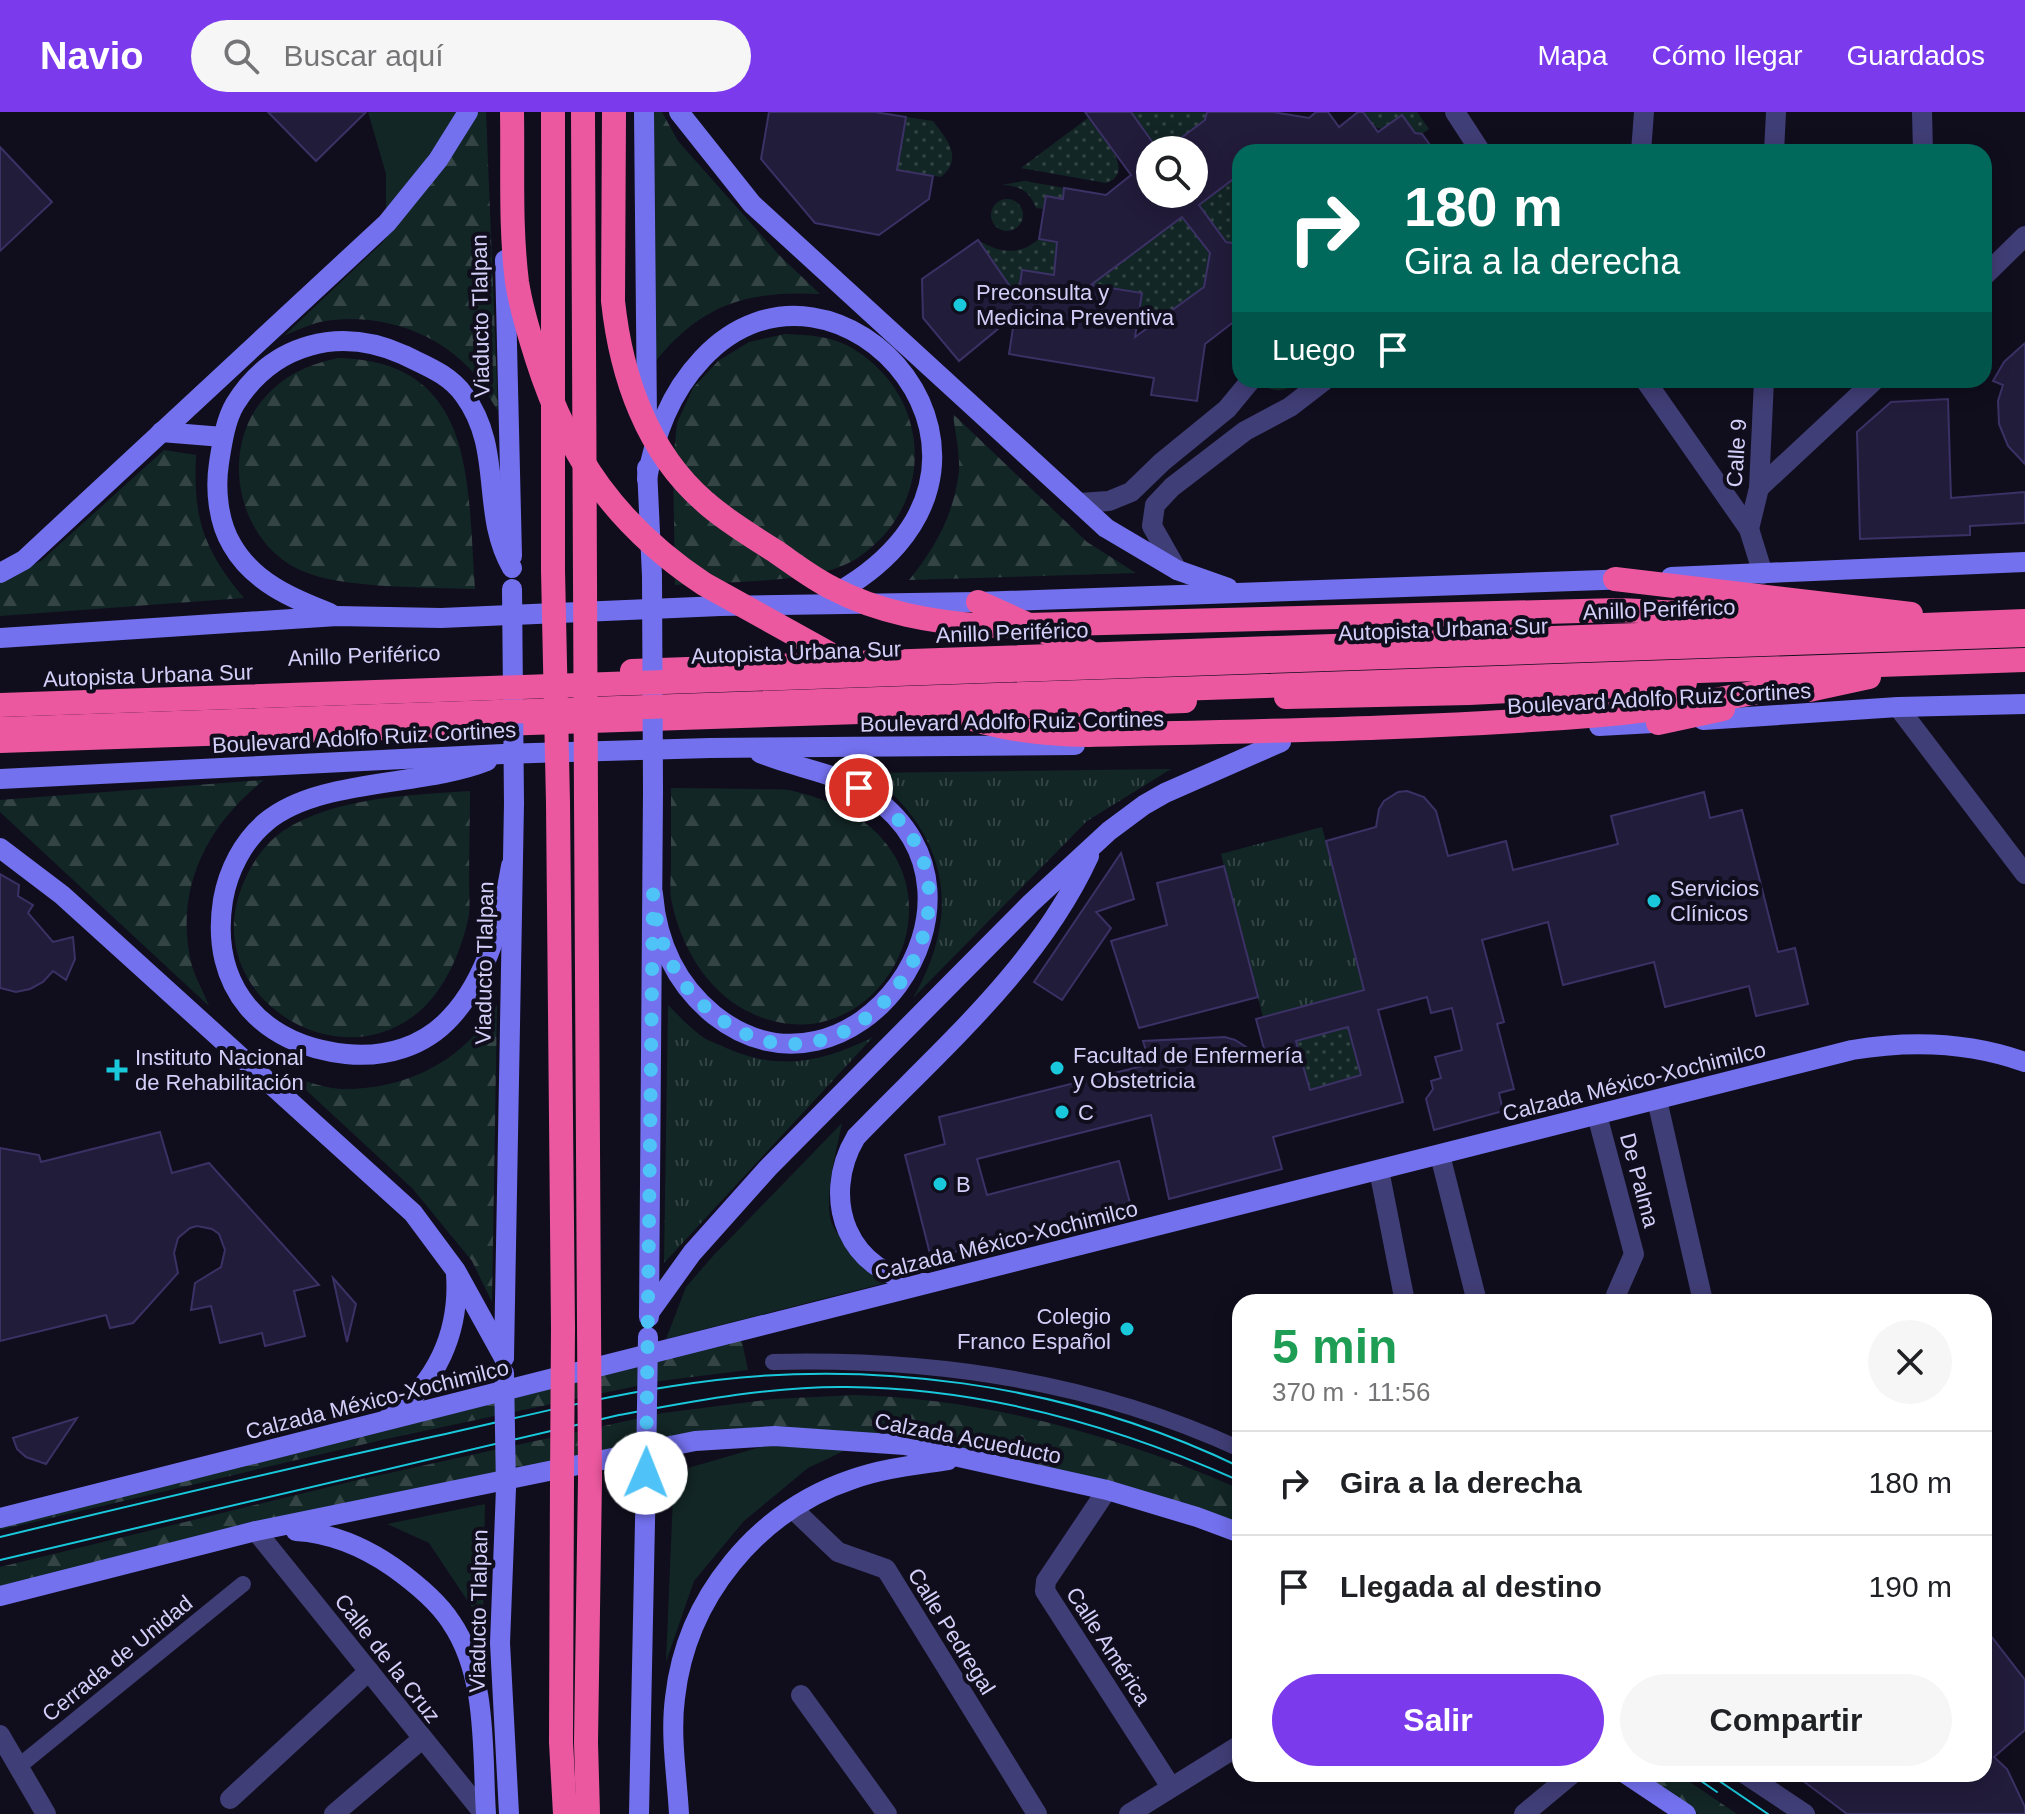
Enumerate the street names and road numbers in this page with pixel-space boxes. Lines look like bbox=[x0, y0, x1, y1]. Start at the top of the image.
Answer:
street label: Viaducto Tlalpan bbox=[467, 234, 494, 398]
street label: Calle 9 bbox=[1722, 418, 1751, 488]
street label: Anillo Periférico bbox=[1582, 594, 1736, 625]
street label: Autopista Urbana Sur bbox=[1337, 613, 1549, 646]
street label: Anillo Periférico bbox=[935, 617, 1089, 648]
street label: Autopista Urbana Sur bbox=[690, 636, 902, 669]
street label: Anillo Periférico bbox=[287, 640, 441, 671]
street label: Autopista Urbana Sur bbox=[42, 659, 254, 692]
street label: Boulevard Adolfo Ruiz Cortines bbox=[1506, 678, 1812, 719]
street label: Boulevard Adolfo Ruiz Cortines bbox=[860, 706, 1164, 737]
street label: Boulevard Adolfo Ruiz Cortines bbox=[211, 717, 517, 758]
street label: Viaducto Tlalpan bbox=[471, 881, 498, 1045]
street label: Calzada México-Xochimilco bbox=[1500, 1037, 1768, 1126]
street label: De Palma bbox=[1615, 1130, 1664, 1231]
street label: Calzada México-Xochimilco bbox=[872, 1196, 1140, 1285]
street label: Calzada México-Xochimilco bbox=[243, 1355, 511, 1444]
street label: Calzada Acueducto bbox=[872, 1408, 1063, 1469]
street label: Viaducto Tlalpan bbox=[465, 1529, 492, 1693]
street label: Calle Pedregal bbox=[903, 1563, 1000, 1699]
street label: Calle América bbox=[1061, 1583, 1156, 1711]
street label: Calle de la Cruz bbox=[330, 1589, 446, 1728]
street label: Cerrada de Unidad bbox=[37, 1590, 197, 1727]

